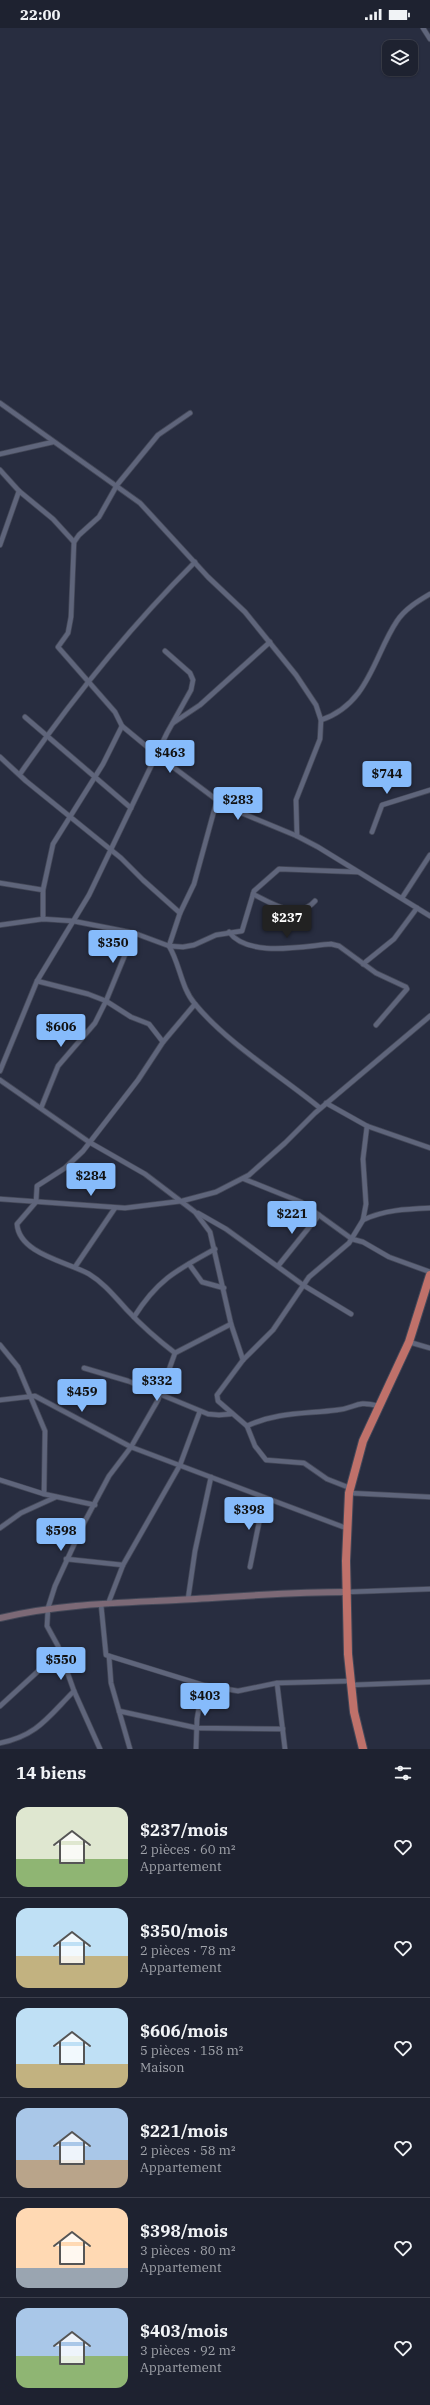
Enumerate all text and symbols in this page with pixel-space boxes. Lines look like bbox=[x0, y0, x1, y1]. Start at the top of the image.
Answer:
text: 22:00 bbox=[20, 5, 61, 24]
map controls bbox=[382, 40, 418, 76]
button: layers bbox=[382, 40, 418, 76]
pin: $463 bbox=[146, 740, 194, 774]
text: $463 bbox=[154, 744, 186, 761]
pin: $744 bbox=[363, 761, 411, 795]
text: $744 bbox=[371, 765, 403, 782]
pin: $283 bbox=[214, 787, 262, 821]
text: $283 bbox=[222, 791, 254, 808]
pin: $237 bbox=[263, 905, 311, 939]
text: $237 bbox=[271, 909, 303, 926]
pin: $350 bbox=[89, 930, 137, 964]
text: $350 bbox=[97, 934, 129, 951]
pin: $606 bbox=[37, 1014, 85, 1048]
text: $606 bbox=[45, 1018, 77, 1035]
pin: $284 bbox=[67, 1163, 115, 1197]
text: $284 bbox=[75, 1167, 107, 1184]
pin: $221 bbox=[268, 1201, 316, 1235]
text: $221 bbox=[276, 1205, 308, 1222]
pin: $332 bbox=[133, 1368, 181, 1402]
text: $332 bbox=[141, 1372, 173, 1389]
pin: $459 bbox=[58, 1379, 106, 1413]
text: $459 bbox=[66, 1383, 98, 1400]
pin: $398 bbox=[225, 1497, 273, 1531]
text: $398 bbox=[233, 1501, 265, 1518]
pin: $598 bbox=[37, 1518, 85, 1552]
text: $598 bbox=[45, 1522, 77, 1539]
pin: $550 bbox=[37, 1647, 85, 1681]
text: $550 bbox=[45, 1651, 77, 1668]
pin: $403 bbox=[181, 1683, 229, 1717]
text: $403 bbox=[189, 1687, 221, 1704]
text: 14 biens bbox=[16, 1762, 86, 1784]
icon: filters bbox=[392, 1762, 414, 1784]
text: $237/mois bbox=[140, 1819, 228, 1841]
icon: home bbox=[48, 1823, 96, 1871]
icon: heart bbox=[392, 1836, 414, 1858]
text: 2 pièces · 60 m² bbox=[140, 1841, 236, 1858]
text: Appartement bbox=[140, 1858, 222, 1875]
text: $350/mois bbox=[140, 1920, 228, 1942]
icon: home bbox=[48, 1924, 96, 1972]
icon: heart bbox=[392, 1937, 414, 1959]
text: 2 pièces · 78 m² bbox=[140, 1942, 236, 1959]
text: Appartement bbox=[140, 1959, 222, 1976]
text: $606/mois bbox=[140, 2020, 228, 2042]
icon: home bbox=[48, 2024, 96, 2072]
icon: heart bbox=[392, 2037, 414, 2059]
text: 5 pièces · 158 m² bbox=[140, 2042, 243, 2059]
text: Maison bbox=[140, 2059, 185, 2076]
text: $221/mois bbox=[140, 2120, 228, 2142]
icon: home bbox=[48, 2124, 96, 2172]
icon: heart bbox=[392, 2137, 414, 2159]
text: 2 pièces · 58 m² bbox=[140, 2142, 236, 2159]
text: Appartement bbox=[140, 2159, 222, 2176]
text: $398/mois bbox=[140, 2220, 228, 2242]
icon: home bbox=[48, 2224, 96, 2272]
icon: heart bbox=[392, 2237, 414, 2259]
text: 3 pièces · 80 m² bbox=[140, 2242, 236, 2259]
text: Appartement bbox=[140, 2259, 222, 2276]
text: $403/mois bbox=[140, 2320, 228, 2342]
icon: home bbox=[48, 2324, 96, 2372]
icon: heart bbox=[392, 2337, 414, 2359]
text: 3 pièces · 92 m² bbox=[140, 2342, 236, 2359]
text: Appartement bbox=[140, 2359, 222, 2376]

